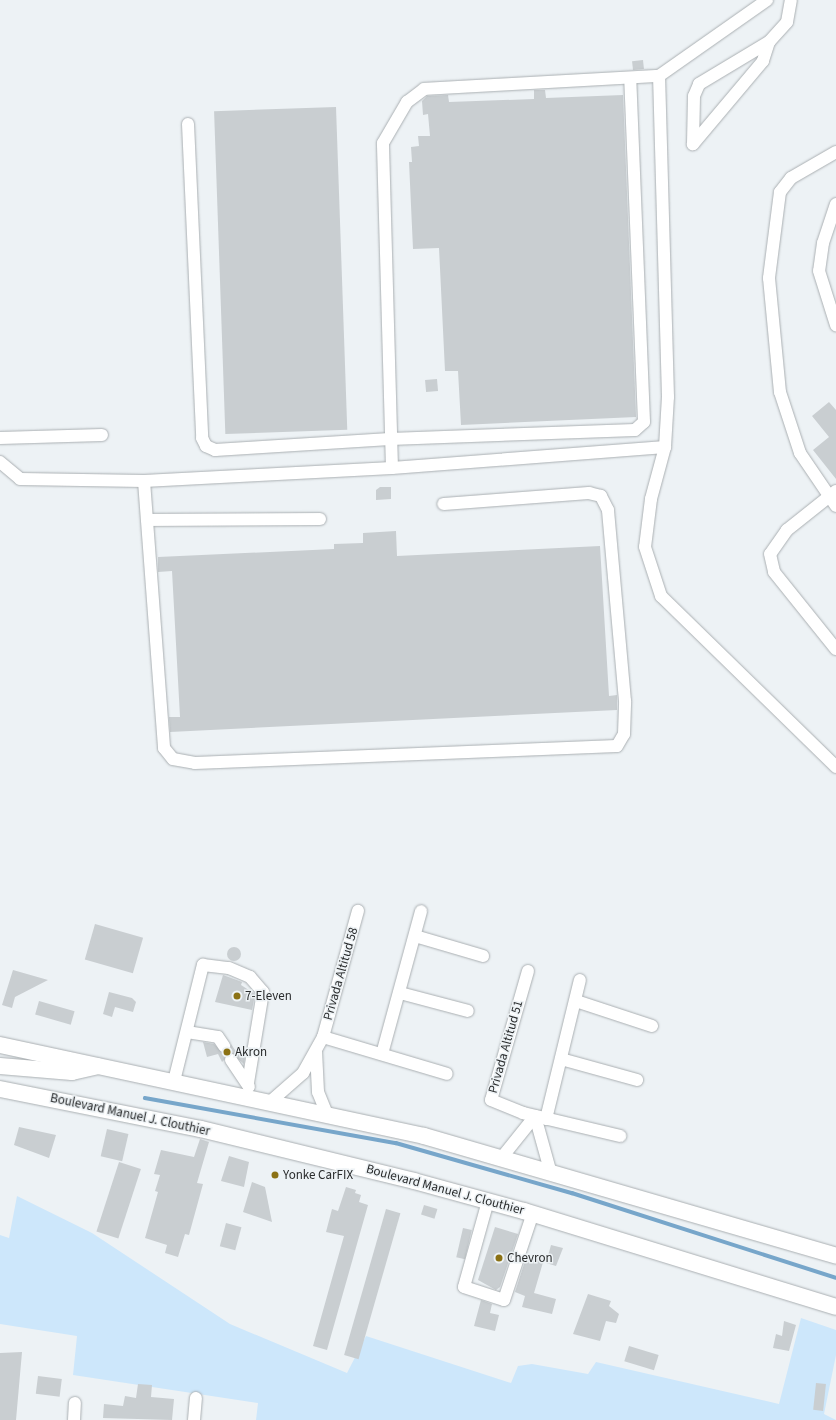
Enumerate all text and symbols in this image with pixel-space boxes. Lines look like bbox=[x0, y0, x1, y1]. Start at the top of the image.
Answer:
street label: Privada Altitud 58 bbox=[320, 926, 362, 1022]
place label: 7-Eleven bbox=[245, 988, 292, 1004]
marker: 7-Eleven bbox=[232, 991, 242, 1001]
street label: Privada Altitud 51 bbox=[485, 999, 527, 1095]
place label: Akron bbox=[235, 1044, 267, 1060]
marker: Akron bbox=[222, 1047, 232, 1057]
street label: Boulevard Manuel J. Clouthier bbox=[49, 1090, 211, 1140]
street label: Boulevard Manuel J. Clouthier bbox=[364, 1161, 526, 1219]
place label: Yonke CarFIX bbox=[283, 1167, 353, 1183]
marker: Yonke CarFIX bbox=[270, 1170, 280, 1180]
place label: Chevron bbox=[507, 1250, 553, 1266]
marker: Chevron bbox=[494, 1253, 504, 1263]

